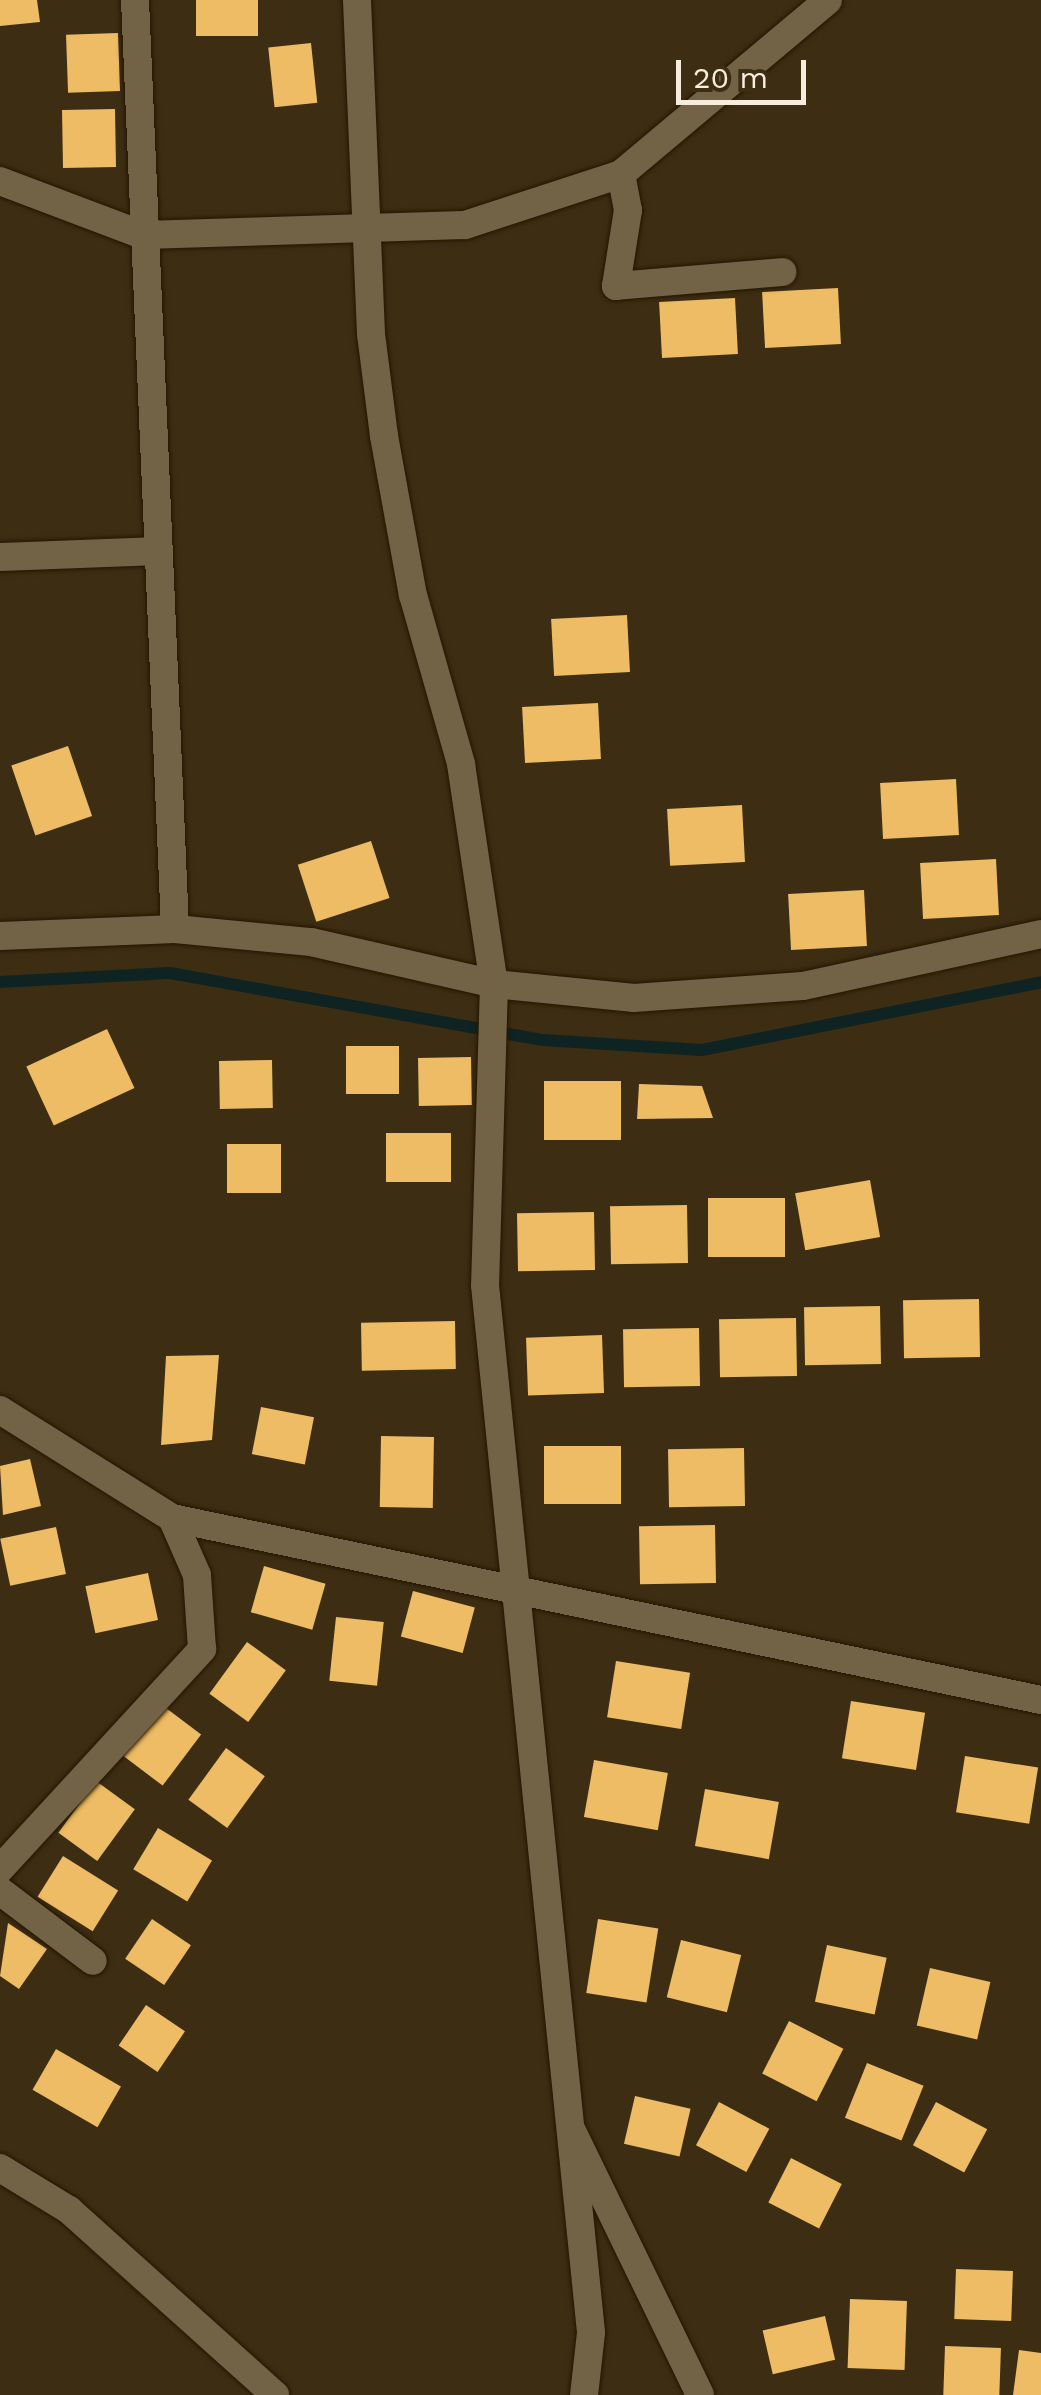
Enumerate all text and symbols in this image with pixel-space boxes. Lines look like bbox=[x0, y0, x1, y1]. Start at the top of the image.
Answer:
scale bar bbox=[681, 40, 811, 102]
text: 20 m bbox=[693, 60, 768, 95]

